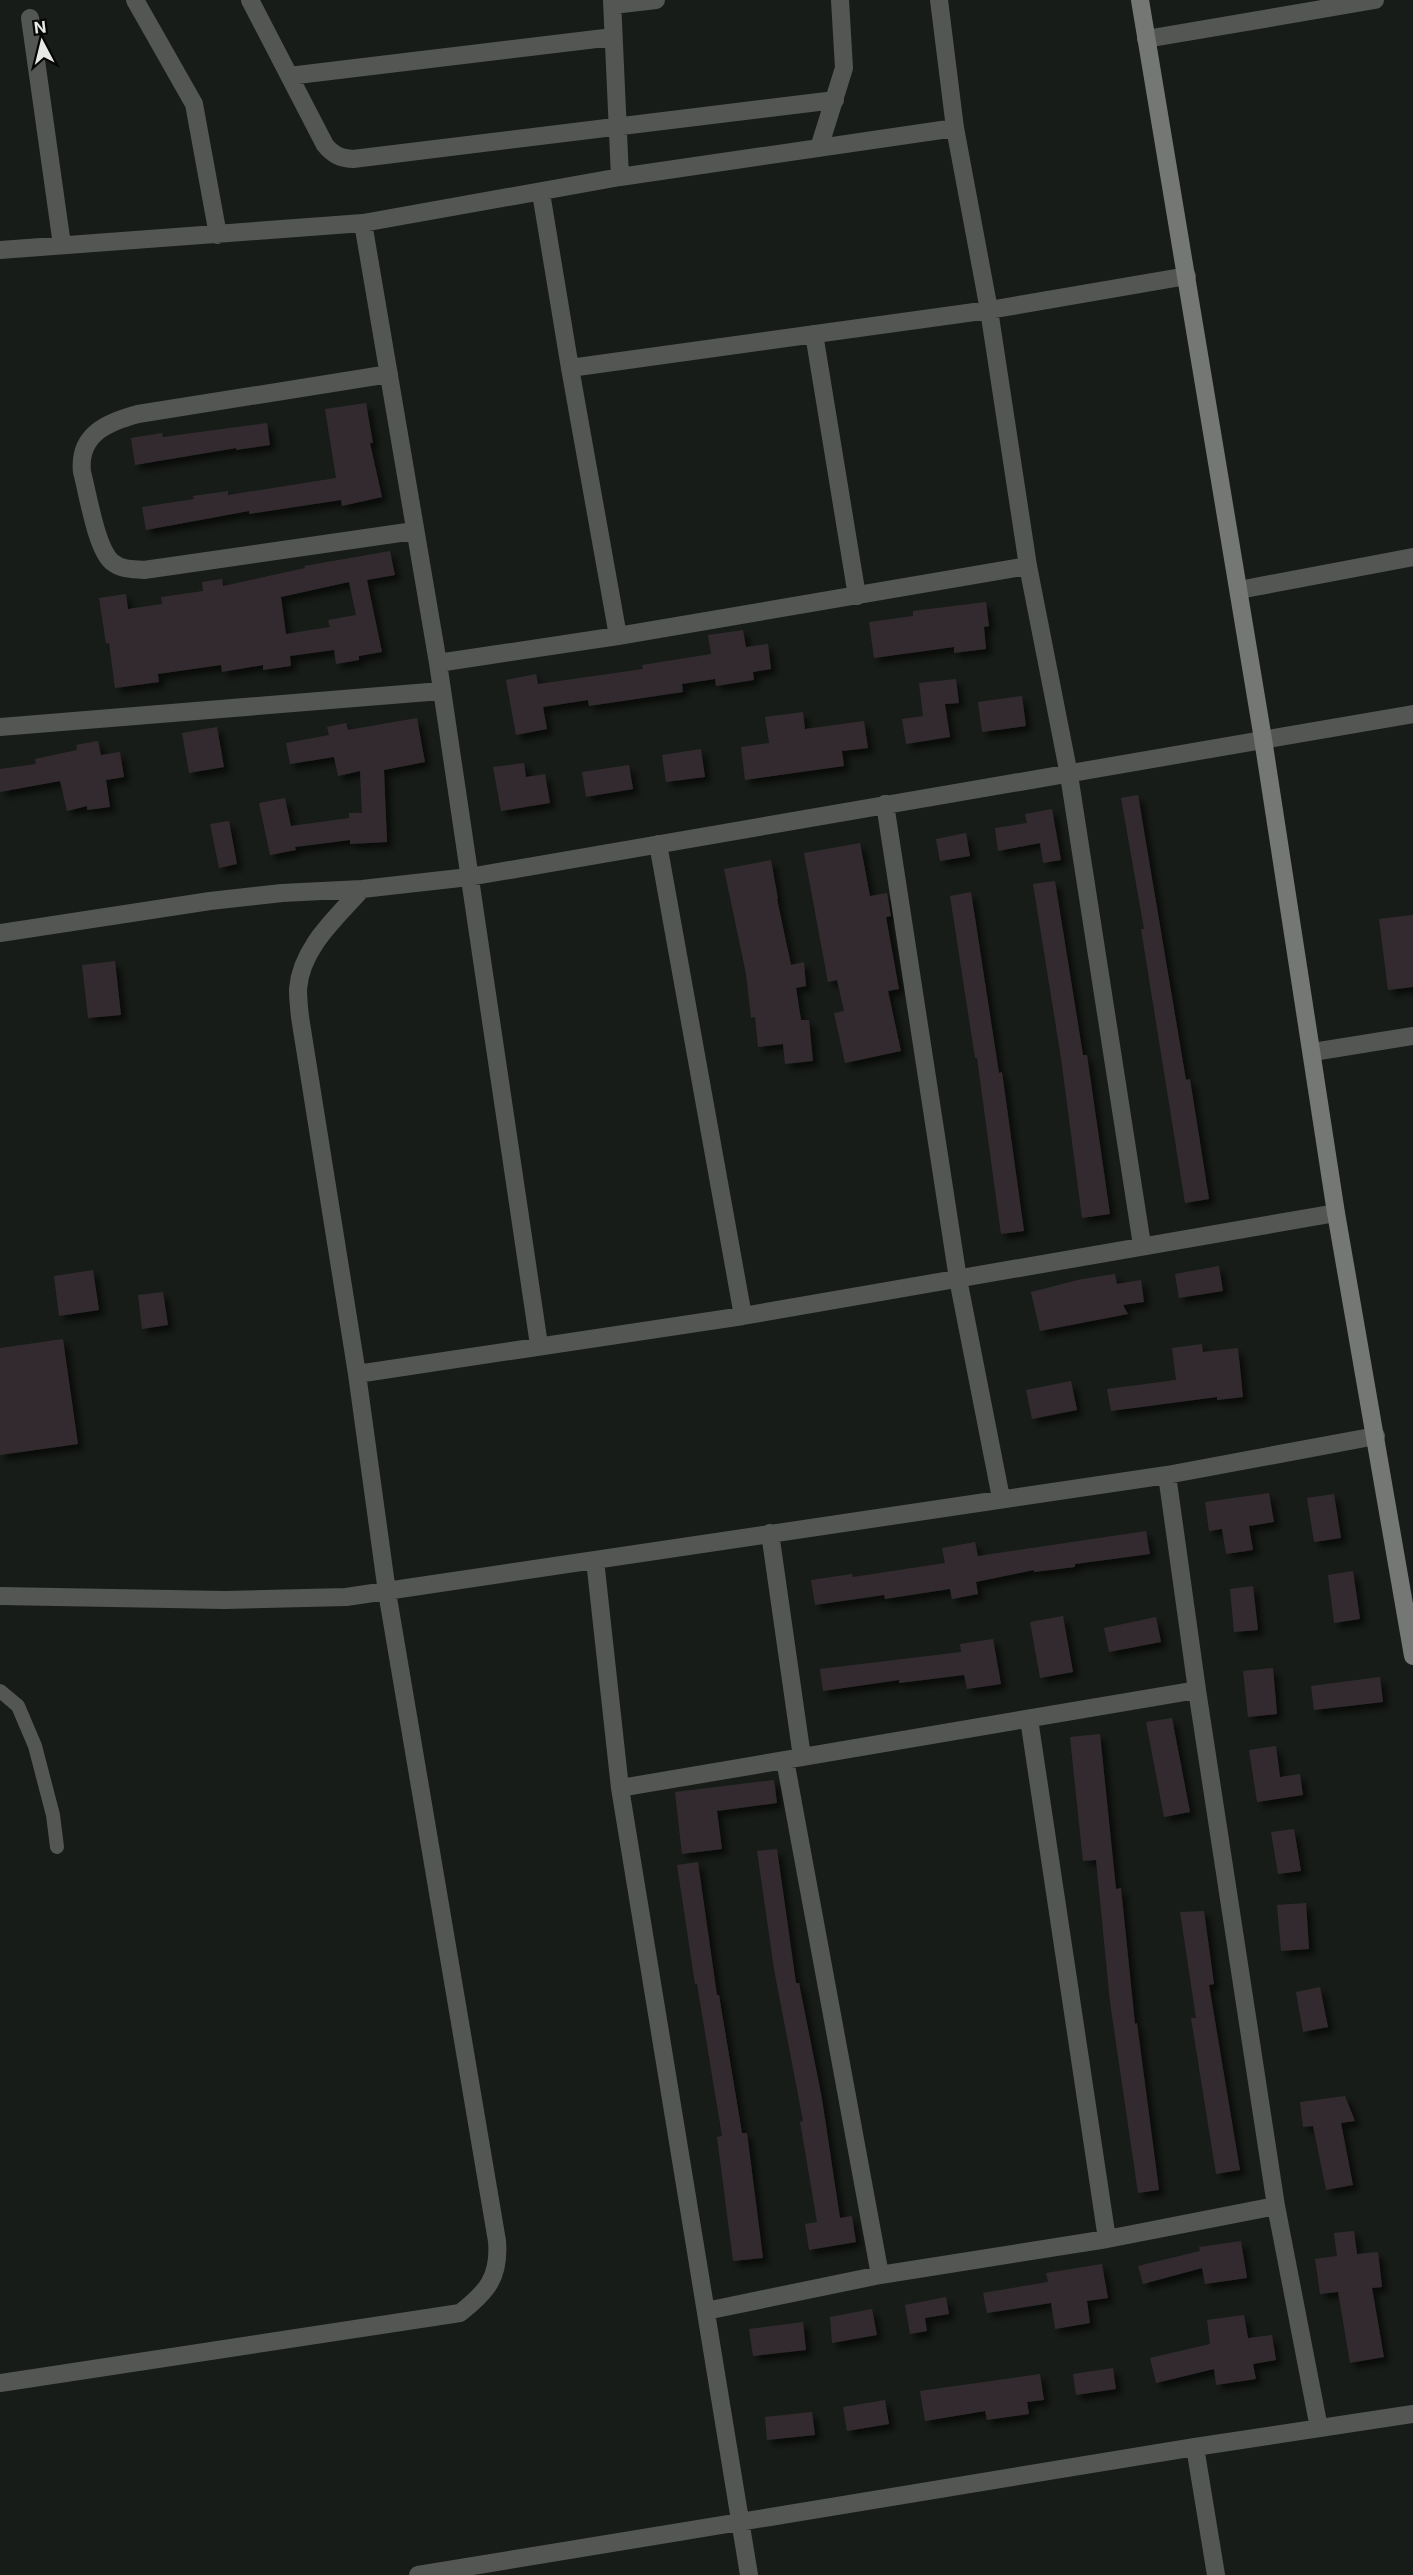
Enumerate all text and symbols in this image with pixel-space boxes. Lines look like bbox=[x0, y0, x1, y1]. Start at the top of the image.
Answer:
north arrow bbox=[12, 12, 72, 72]
text: N bbox=[33, 16, 47, 38]

